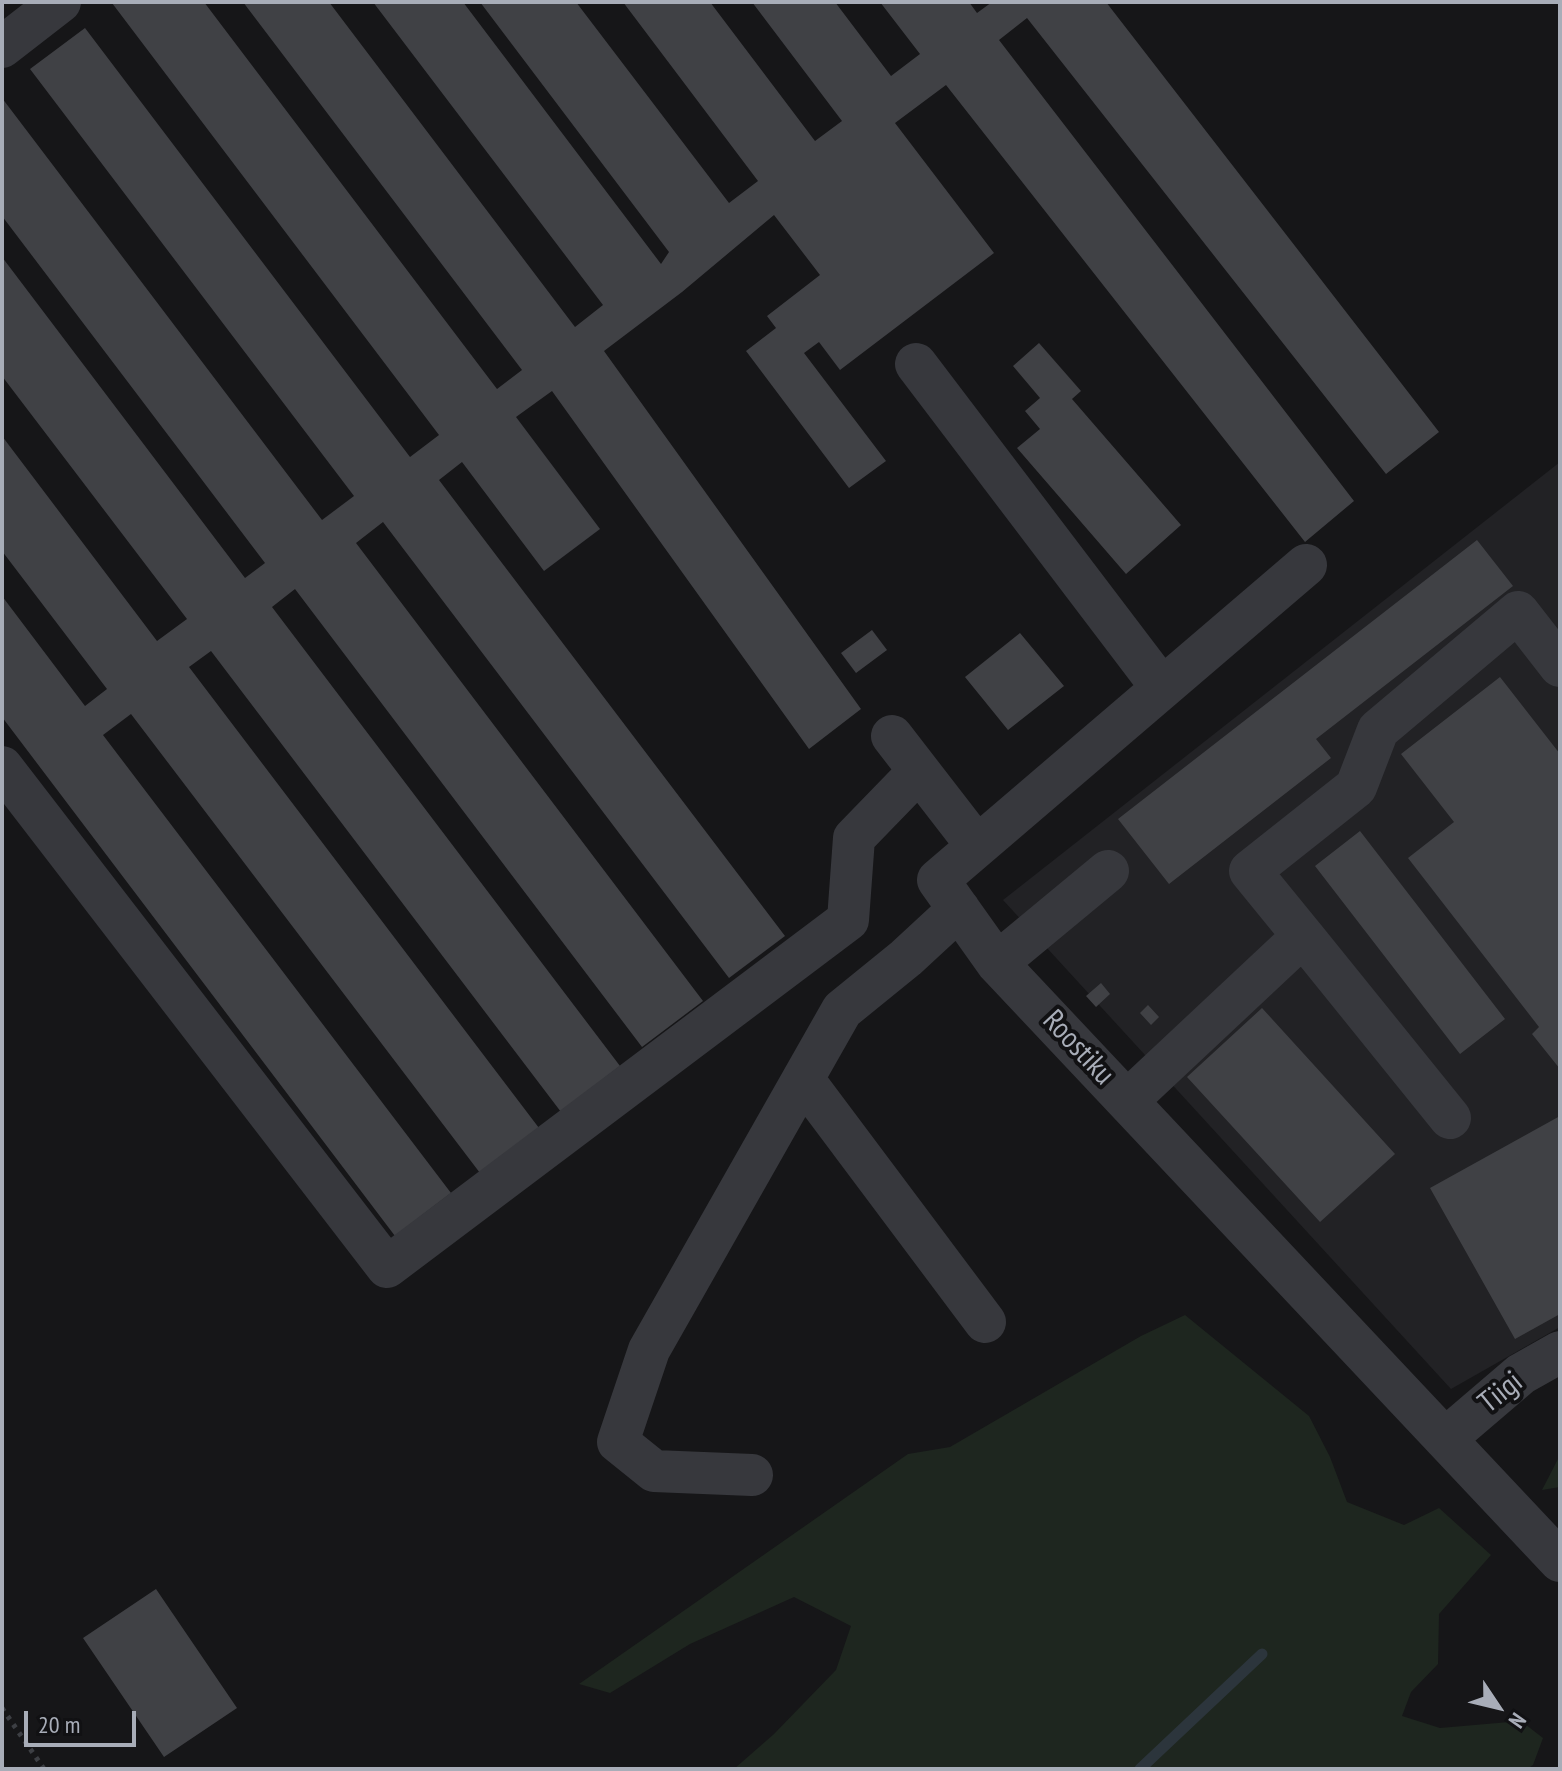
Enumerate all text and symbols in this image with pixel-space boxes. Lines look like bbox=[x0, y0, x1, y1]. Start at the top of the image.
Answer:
street label: Roostiku bbox=[1035, 1003, 1121, 1093]
street label: Tiigi bbox=[1472, 1365, 1530, 1421]
north arrow bbox=[1458, 1667, 1538, 1747]
scale bar bbox=[28, 1695, 140, 1745]
text: N bbox=[1503, 1708, 1533, 1734]
text: 20 m bbox=[38, 1709, 80, 1740]

